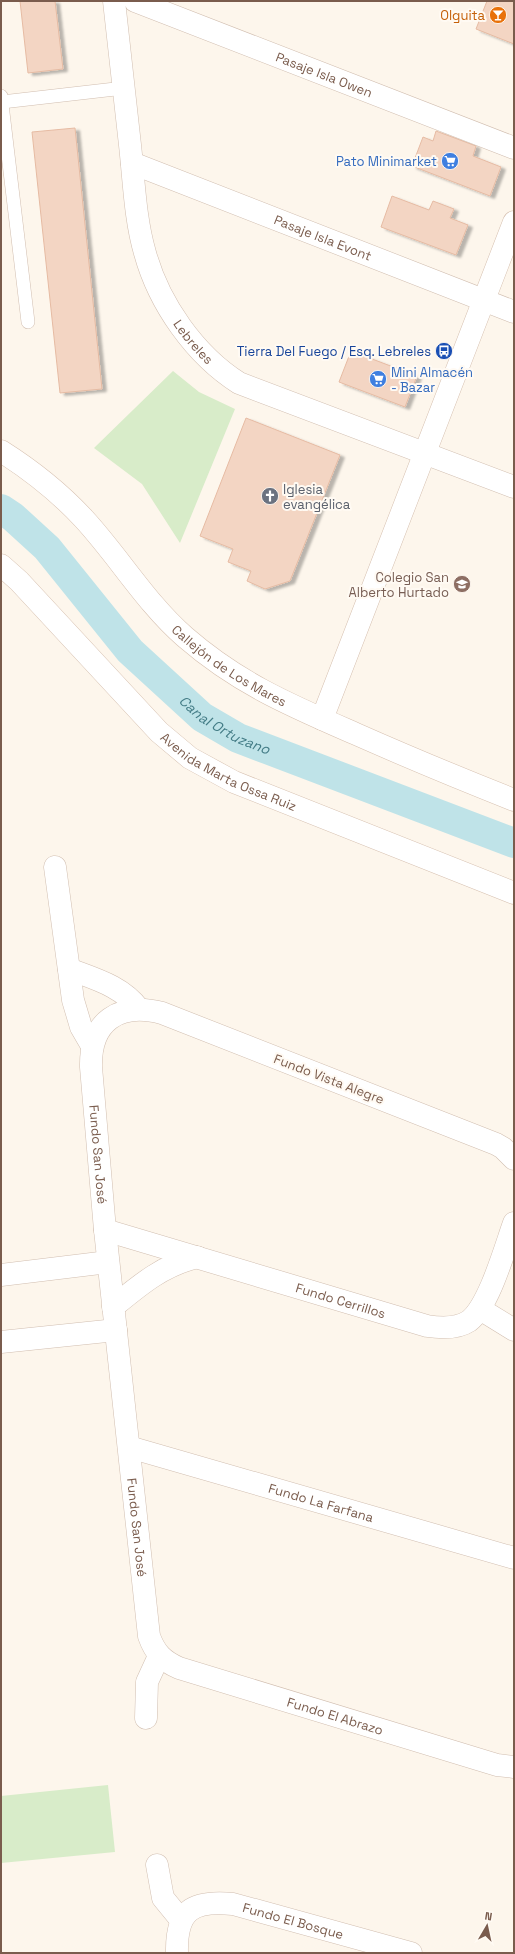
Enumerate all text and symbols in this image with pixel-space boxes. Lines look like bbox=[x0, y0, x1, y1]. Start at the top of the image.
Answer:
bar icon: Olguita bbox=[488, 5, 508, 25]
place label: Olguita bbox=[440, 7, 486, 24]
street label: Pasaje Isla Owen bbox=[273, 48, 375, 101]
supermarket icon: Pato Minimarket bbox=[440, 151, 460, 171]
place label: Pato Minimarket bbox=[336, 153, 437, 170]
street label: Pasaje Isla Evont bbox=[272, 211, 374, 264]
street label: Lebreles bbox=[170, 316, 217, 368]
bus stop icon: Tierra Del Fuego / Esq. Lebreles bbox=[434, 341, 454, 361]
place label: Tierra Del Fuego / Esq. Lebreles bbox=[237, 343, 431, 360]
place label: Mini Almacén - Bazar bbox=[391, 364, 473, 396]
supermarket icon: Mini Almacén - Bazar bbox=[368, 369, 388, 389]
place label: Iglesia evangélica bbox=[283, 481, 351, 513]
church icon: Iglesia evangélica bbox=[260, 486, 280, 506]
place label: Colegio San Alberto Hurtado bbox=[349, 569, 449, 601]
school or university icon: Colegio San Alberto Hurtado bbox=[452, 574, 472, 594]
street label: Callejón de Los Mares bbox=[168, 621, 290, 710]
water label: Canal Ortuzano bbox=[175, 692, 273, 758]
street label: Avenida Marta Ossa Ruiz bbox=[157, 729, 299, 815]
street label: Fundo Vista Alegre bbox=[271, 1050, 387, 1108]
street label: Fundo San José bbox=[86, 1104, 111, 1205]
street label: Fundo Cerrillos bbox=[294, 1279, 388, 1322]
street label: Fundo San José bbox=[123, 1477, 151, 1578]
street label: Fundo La Farfana bbox=[267, 1479, 376, 1526]
street label: Fundo El Abrazo bbox=[285, 1693, 385, 1738]
street label: Fundo El Bosque bbox=[241, 1899, 346, 1943]
north arrow bbox=[467, 1906, 507, 1946]
text: N bbox=[484, 1909, 493, 1924]

